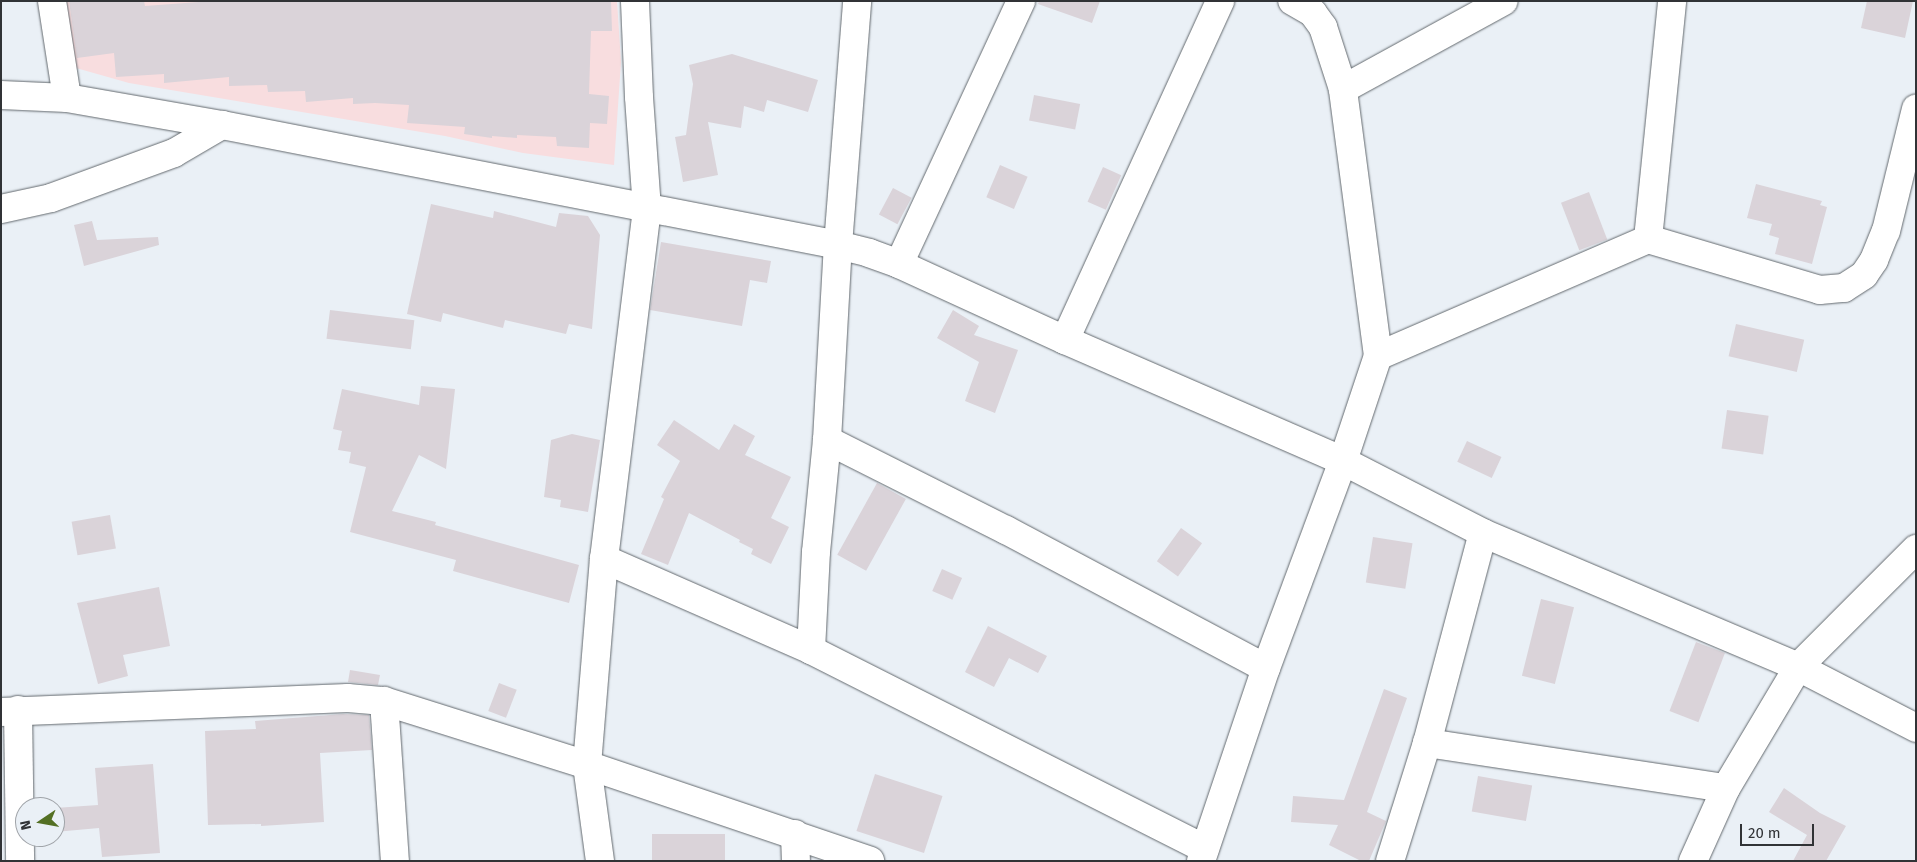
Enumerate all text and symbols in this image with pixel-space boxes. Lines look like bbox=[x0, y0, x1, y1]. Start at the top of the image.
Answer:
north arrow bbox=[15, 797, 65, 847]
scale bar bbox=[1742, 814, 1816, 846]
text: N bbox=[17, 819, 35, 831]
text: 20 m bbox=[1748, 824, 1781, 842]

